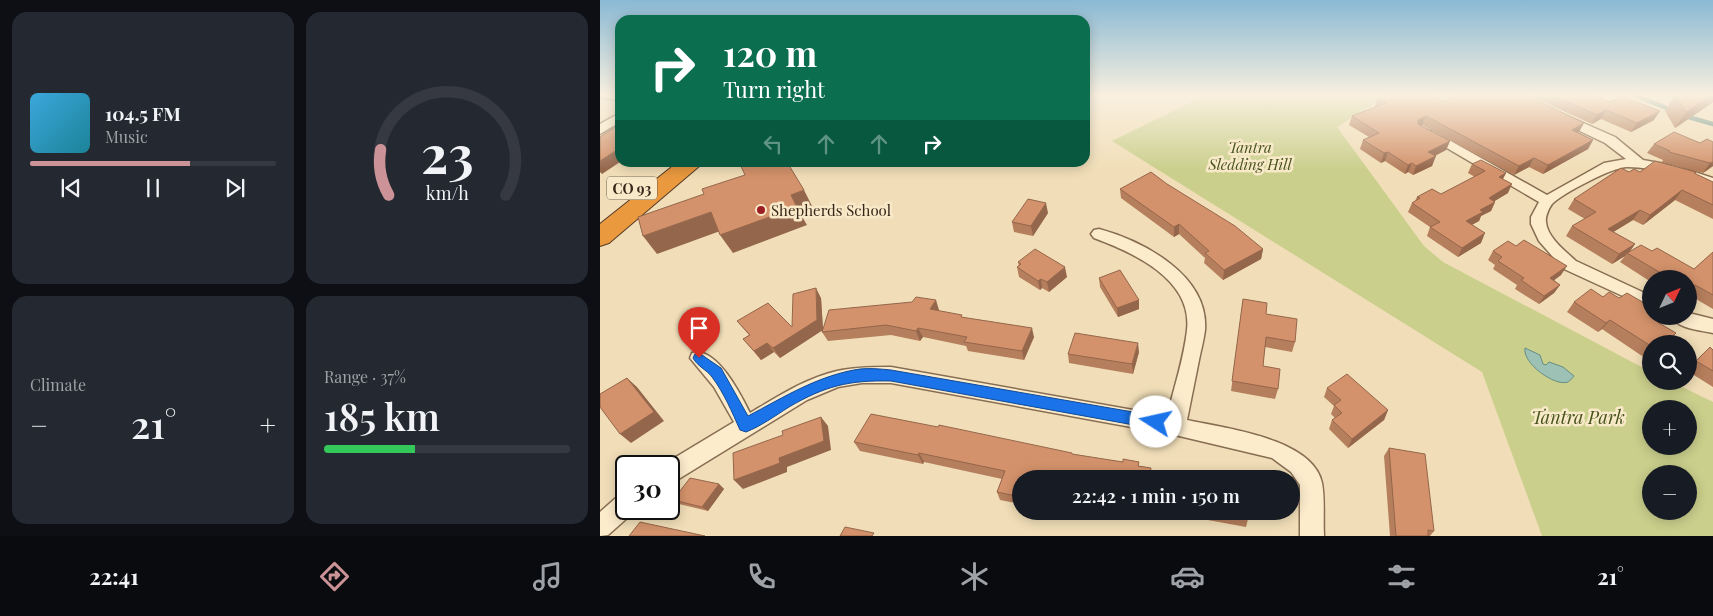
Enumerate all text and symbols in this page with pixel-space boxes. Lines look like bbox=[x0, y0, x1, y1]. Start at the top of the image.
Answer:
text: 120 m bbox=[723, 29, 817, 76]
icon: right bbox=[640, 35, 705, 100]
text: Turn right bbox=[723, 74, 825, 104]
text: 104.5 FM bbox=[105, 100, 181, 126]
text: 23 bbox=[421, 118, 473, 187]
text: Music bbox=[105, 126, 148, 147]
icon: left bbox=[759, 130, 787, 158]
icon: ahead bbox=[812, 130, 840, 158]
icon: ahead bbox=[865, 130, 893, 158]
icon: right bbox=[918, 130, 946, 158]
park label: Tantra Sledding Hill bbox=[1207, 137, 1292, 174]
icon: previous bbox=[57, 174, 85, 202]
icon: pause bbox=[139, 174, 167, 202]
icon: next bbox=[221, 174, 249, 202]
road number: CO 93 bbox=[607, 177, 657, 200]
text: km/h bbox=[426, 181, 469, 204]
place label: Shepherds School bbox=[771, 200, 891, 220]
marker: Shepherds School bbox=[755, 204, 767, 216]
north arrow bbox=[1642, 270, 1698, 325]
map controls bbox=[1642, 270, 1697, 520]
pin bbox=[678, 307, 720, 358]
icon: arrive bbox=[685, 314, 713, 342]
button: search bbox=[1642, 335, 1697, 390]
text: Range · 37% bbox=[324, 366, 406, 387]
text: Climate bbox=[30, 374, 86, 395]
text: 185 km bbox=[324, 390, 440, 441]
position arrow bbox=[1129, 395, 1181, 447]
text: 21° bbox=[131, 398, 177, 449]
button: + bbox=[1642, 400, 1697, 455]
park label: Tantra Park bbox=[1531, 405, 1625, 429]
text: − bbox=[30, 406, 48, 443]
text: + bbox=[260, 406, 276, 443]
speed limit sign: 30 bbox=[615, 455, 680, 520]
button: − bbox=[1642, 465, 1697, 520]
text: 22:42 · 1 min · 150 m bbox=[1072, 482, 1240, 508]
icon: directions bbox=[317, 559, 352, 594]
icon: music bbox=[530, 559, 565, 594]
icon: phone bbox=[744, 559, 779, 594]
icon: climate bbox=[957, 559, 992, 594]
icon: car bbox=[1170, 559, 1205, 594]
icon: filters bbox=[1384, 559, 1419, 594]
text: 22:41 bbox=[89, 561, 139, 591]
text: 21° bbox=[1597, 561, 1624, 591]

